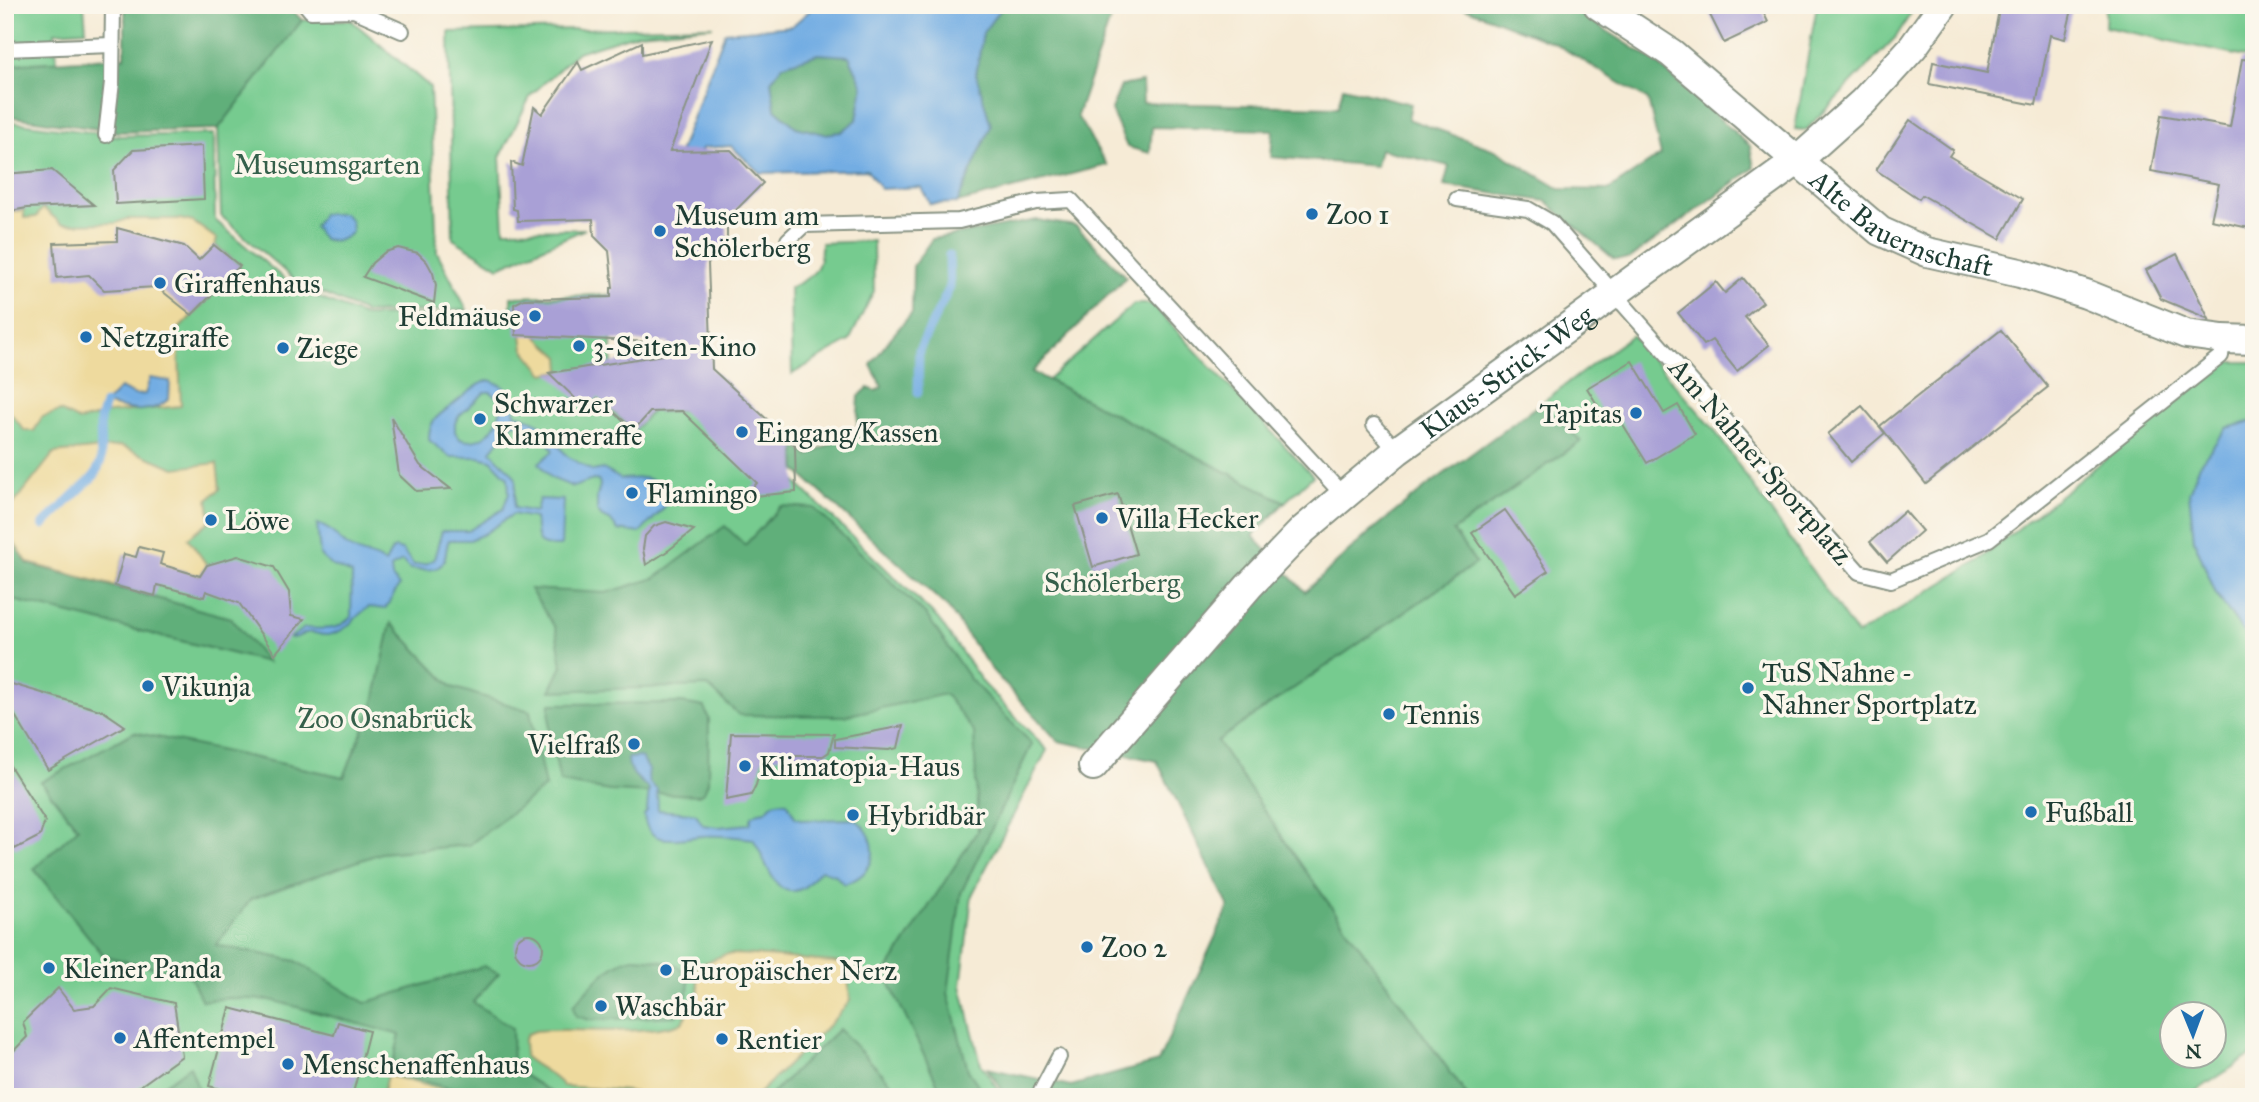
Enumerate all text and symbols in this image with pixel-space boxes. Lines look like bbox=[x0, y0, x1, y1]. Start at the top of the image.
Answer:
park label: Museumsgarten bbox=[234, 147, 420, 182]
street label: Alte Bauernschaft bbox=[1802, 161, 1996, 284]
place label: Zoo 1 bbox=[1326, 197, 1389, 232]
place label: Museum am Schölerberg bbox=[674, 198, 819, 265]
marker: Zoo 1 bbox=[1304, 206, 1320, 222]
marker: Museum am Schölerberg bbox=[652, 223, 668, 239]
place label: Giraffenhaus bbox=[174, 266, 321, 301]
marker: Giraffenhaus bbox=[152, 275, 168, 291]
street label: Klaus-Strick-Weg bbox=[1413, 297, 1601, 447]
place label: Feldmäuse bbox=[398, 299, 521, 334]
marker: Feldmäuse bbox=[527, 308, 543, 324]
place label: Netzgiraffe bbox=[100, 320, 229, 355]
marker: Netzgiraffe bbox=[78, 329, 94, 345]
place label: 3-Seiten-Kino bbox=[593, 329, 756, 364]
place label: Ziege bbox=[297, 331, 358, 366]
marker: 3-Seiten-Kino bbox=[571, 338, 587, 354]
marker: Ziege bbox=[275, 340, 291, 356]
street label: Am Nahner Sportplatz bbox=[1660, 350, 1860, 572]
place label: Schwarzer Klammeraffe bbox=[494, 386, 643, 453]
place label: Tapitas bbox=[1539, 396, 1622, 431]
marker: Tapitas bbox=[1628, 405, 1644, 421]
marker: Schwarzer Klammeraffe bbox=[472, 411, 488, 427]
place label: Eingang/Kassen bbox=[756, 415, 938, 450]
marker: Eingang/Kassen bbox=[734, 424, 750, 440]
place label: Flamingo bbox=[646, 476, 757, 511]
marker: Flamingo bbox=[624, 485, 640, 501]
place label: Villa Hecker bbox=[1115, 501, 1259, 536]
place label: Löwe bbox=[225, 503, 290, 538]
marker: Villa Hecker bbox=[1094, 510, 1110, 526]
marker: Löwe bbox=[203, 512, 219, 528]
park label: Schölerberg bbox=[1044, 565, 1181, 600]
place label: TuS Nahne - Nahner Sportplatz bbox=[1762, 655, 1977, 722]
place label: Vikunja bbox=[161, 669, 251, 704]
marker: Vikunja bbox=[140, 678, 156, 694]
marker: TuS Nahne - Nahner Sportplatz bbox=[1740, 680, 1756, 696]
place label: Tennis bbox=[1403, 697, 1480, 732]
park label: Zoo Osnabrück bbox=[298, 701, 472, 736]
marker: Tennis bbox=[1381, 706, 1397, 722]
place label: Vielfraß bbox=[526, 727, 620, 762]
marker: Vielfraß bbox=[626, 736, 642, 752]
place label: Klimatopia-Haus bbox=[759, 749, 960, 784]
marker: Klimatopia-Haus bbox=[737, 758, 753, 774]
place label: Fußball bbox=[2045, 795, 2133, 830]
place label: Hybridbär bbox=[867, 798, 986, 833]
marker: Fußball bbox=[2023, 804, 2039, 820]
marker: Hybridbär bbox=[845, 807, 861, 823]
place label: Zoo 2 bbox=[1101, 930, 1167, 965]
marker: Zoo 2 bbox=[1079, 939, 1095, 955]
place label: Kleiner Panda bbox=[63, 951, 222, 986]
place label: Europäischer Nerz bbox=[680, 953, 897, 988]
marker: Kleiner Panda bbox=[41, 960, 57, 976]
marker: Europäischer Nerz bbox=[658, 962, 674, 978]
place label: Waschbär bbox=[615, 989, 726, 1024]
marker: Waschbär bbox=[593, 998, 609, 1014]
north arrow bbox=[2158, 1000, 2228, 1070]
place label: Affentempel bbox=[133, 1021, 275, 1056]
place label: Rentier bbox=[736, 1022, 822, 1057]
marker: Affentempel bbox=[112, 1030, 128, 1046]
marker: Rentier bbox=[714, 1031, 730, 1047]
text: N bbox=[2185, 1040, 2202, 1063]
place label: Menschenaffenhaus bbox=[302, 1047, 530, 1082]
marker: Menschenaffenhaus bbox=[280, 1056, 296, 1072]

